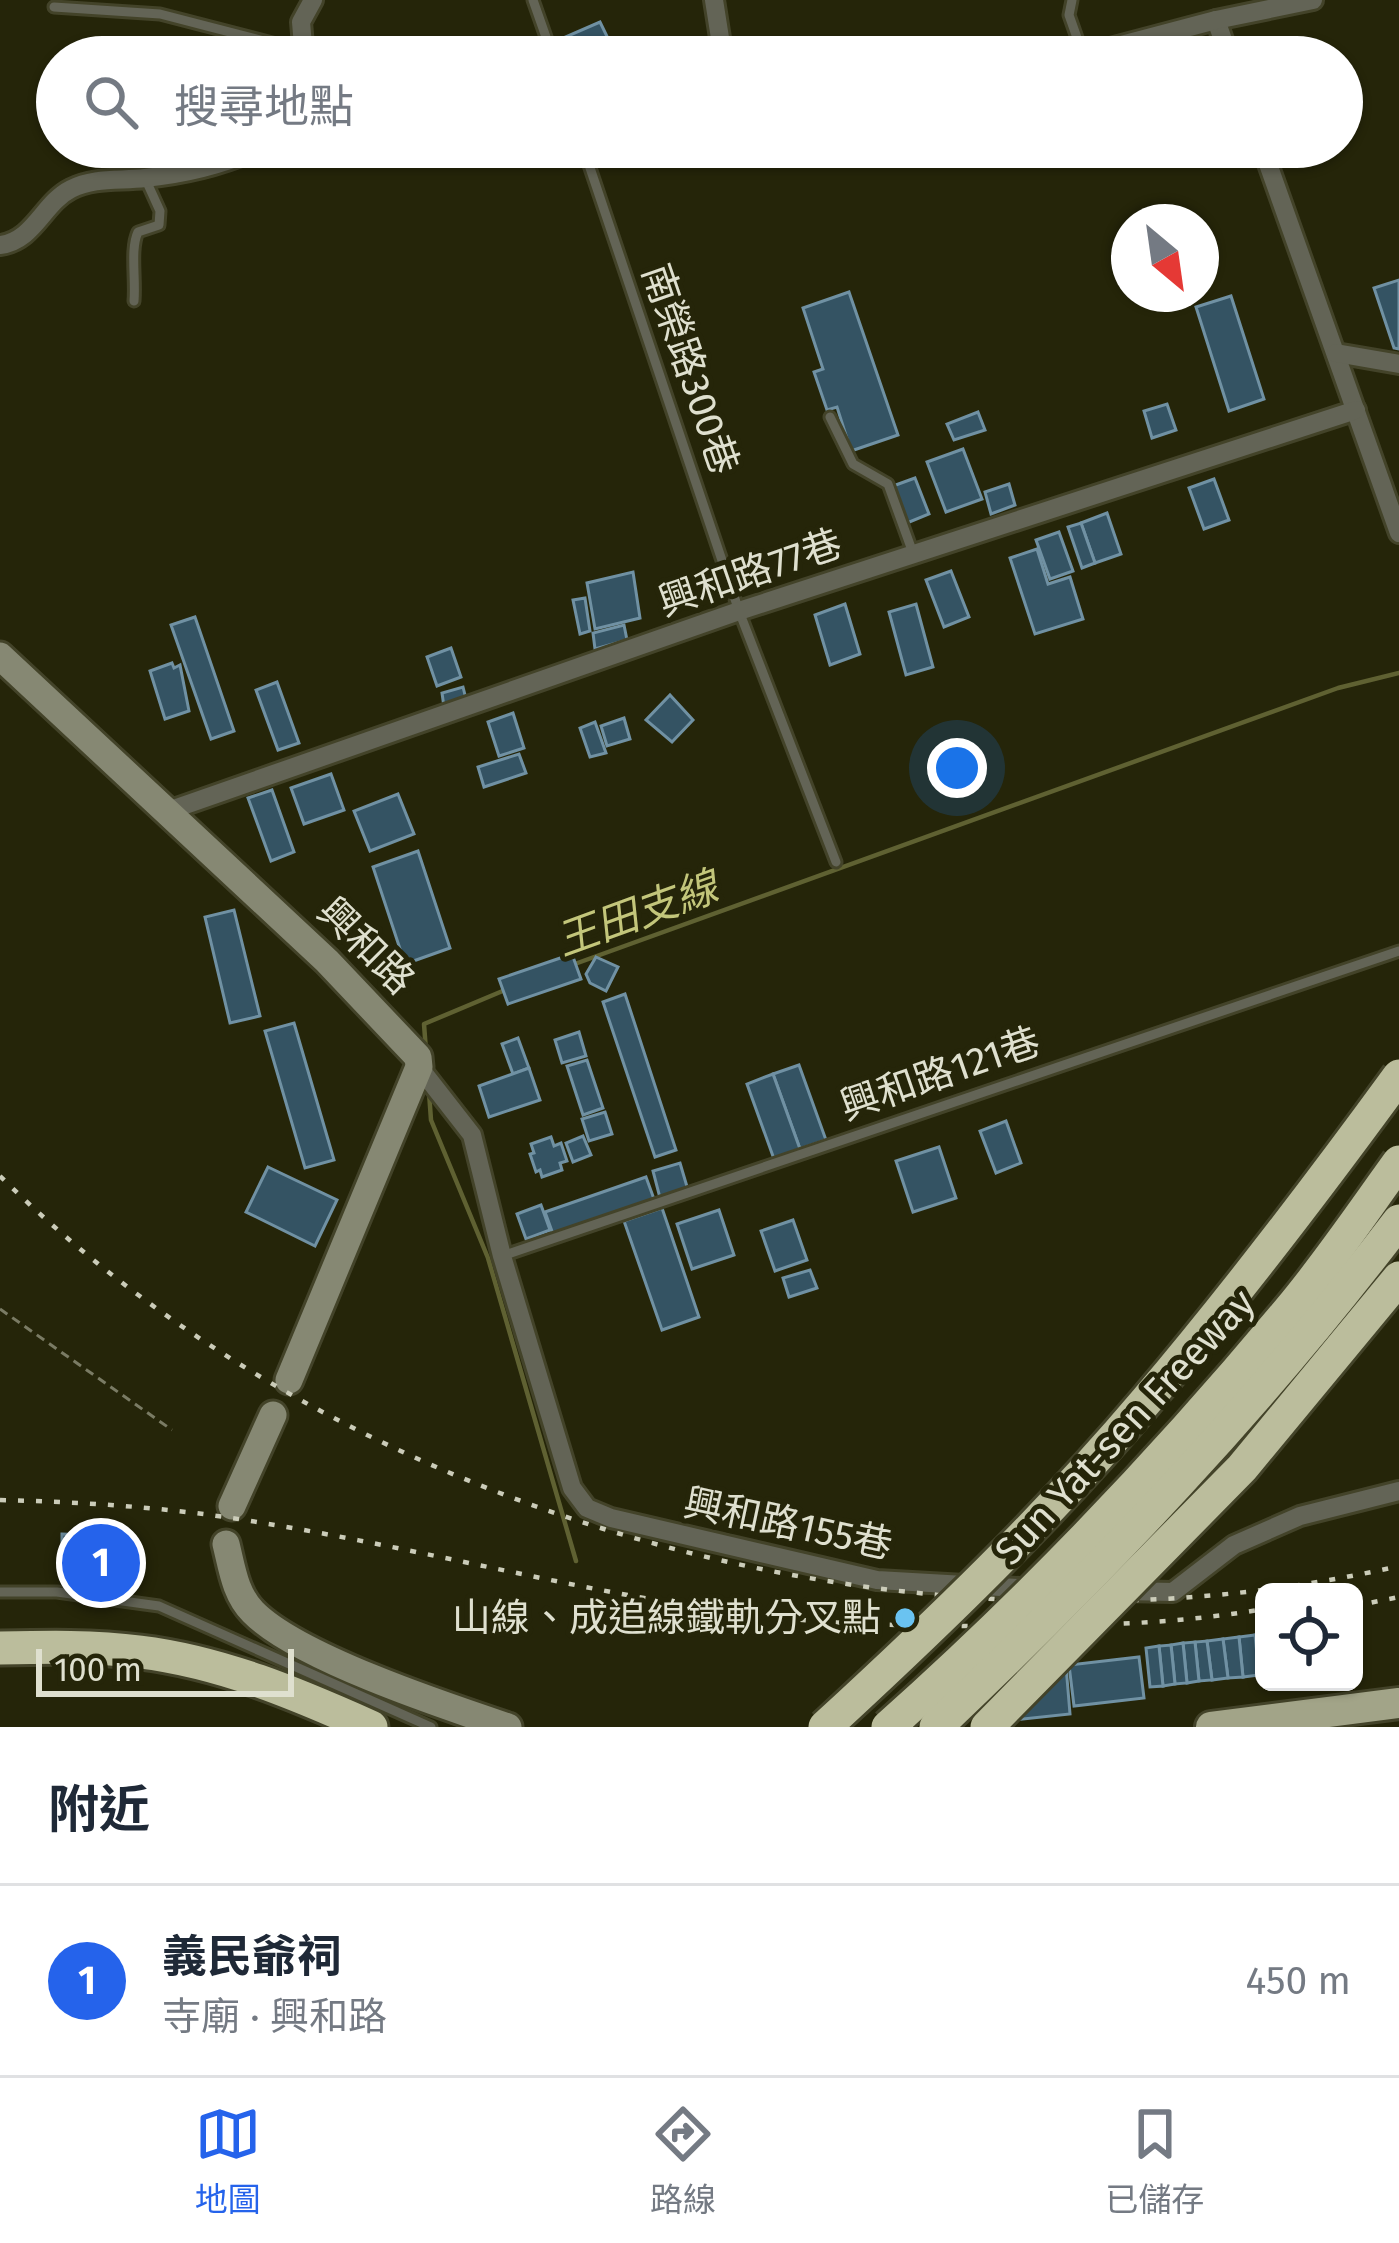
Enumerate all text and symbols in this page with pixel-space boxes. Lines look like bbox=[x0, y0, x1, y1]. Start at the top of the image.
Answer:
search box bbox=[36, 36, 1363, 168]
icon: search bbox=[78, 69, 144, 135]
text: 搜尋地點 bbox=[174, 80, 354, 134]
north arrow bbox=[1111, 204, 1219, 312]
street label: 南榮路300巷 bbox=[633, 258, 747, 480]
street label: 興和路77巷 bbox=[652, 520, 848, 626]
your location bbox=[927, 738, 987, 798]
water label: 王田支線 bbox=[550, 860, 728, 966]
street label: 興和路 bbox=[308, 888, 424, 1004]
street label: 興和路121巷 bbox=[834, 1018, 1046, 1130]
street label: Sun Yat-sen Freeway bbox=[986, 1280, 1264, 1574]
street label: 興和路155巷 bbox=[680, 1479, 896, 1569]
pin: 1 bbox=[62, 1518, 140, 1608]
map controls bbox=[1255, 1583, 1363, 1691]
button: locate bbox=[1255, 1583, 1363, 1691]
place label: 山線、成追線鐵軌分叉點 bbox=[452, 1595, 881, 1641]
marker: 山線、成追線鐵軌分叉點 bbox=[892, 1605, 918, 1631]
scale bar bbox=[36, 1643, 294, 1696]
text: 100 m bbox=[54, 1650, 142, 1690]
text: 附近 bbox=[48, 1779, 150, 1841]
text: 義民爺祠 bbox=[162, 1930, 342, 1984]
text: 1 bbox=[78, 1958, 96, 2004]
text: 450 m bbox=[1246, 1958, 1351, 2004]
text: 寺廟 · 興和路 bbox=[162, 1994, 387, 2040]
tab: 地圖 bbox=[195, 2101, 261, 2221]
tab: 路線 bbox=[650, 2101, 716, 2221]
tab: 已儲存 bbox=[1105, 2101, 1204, 2221]

